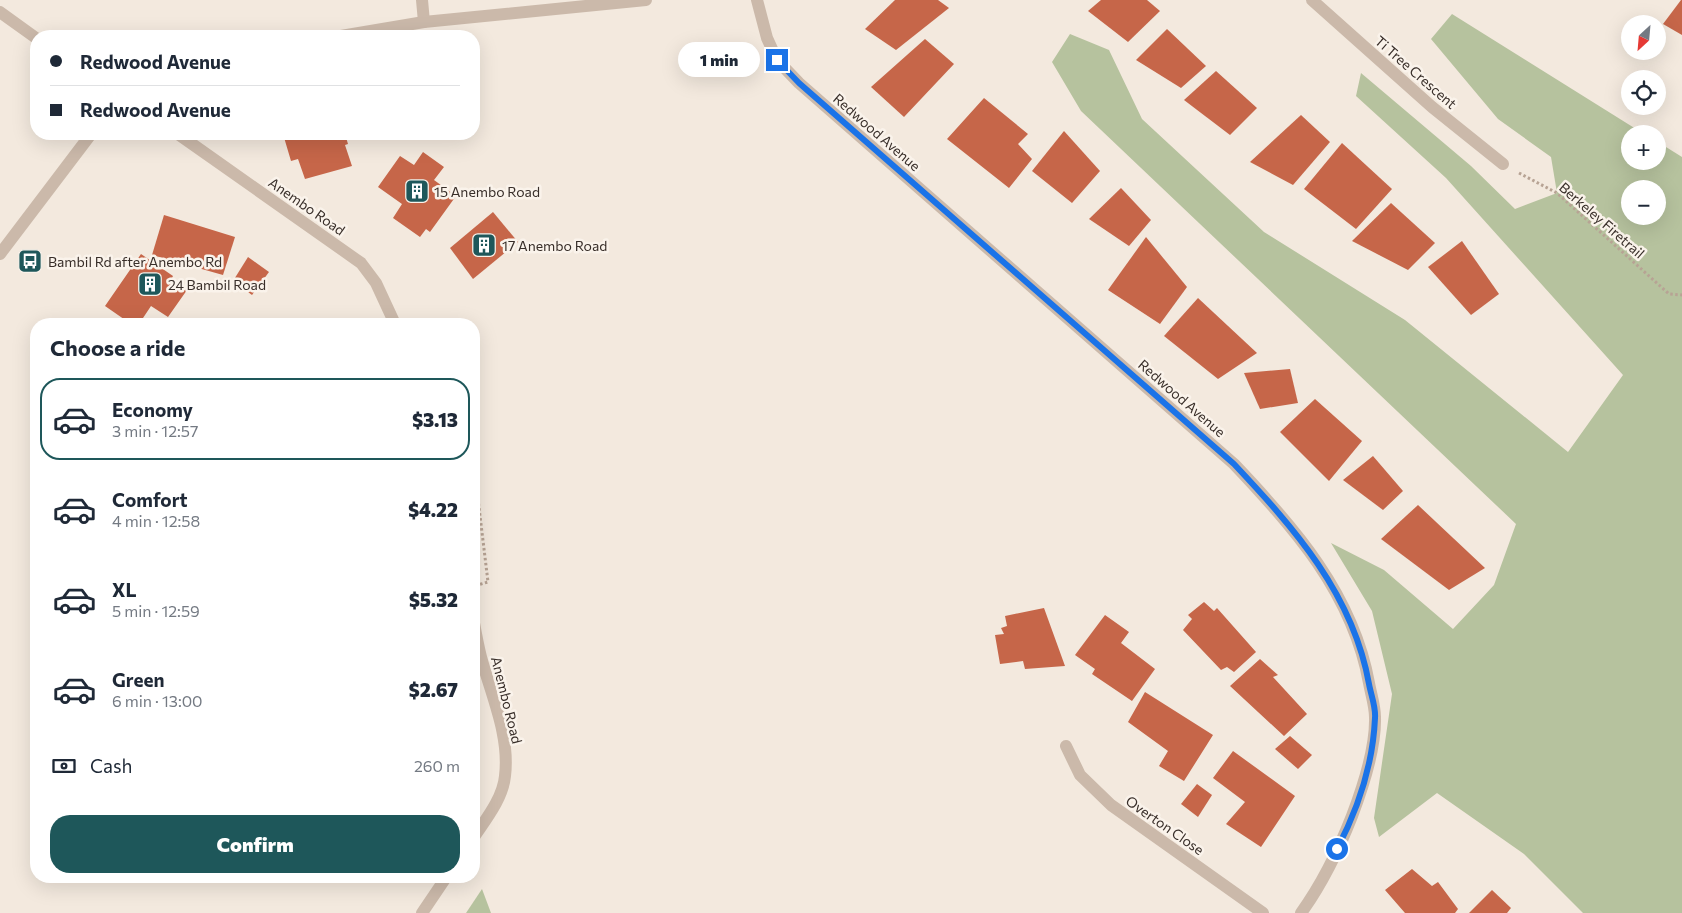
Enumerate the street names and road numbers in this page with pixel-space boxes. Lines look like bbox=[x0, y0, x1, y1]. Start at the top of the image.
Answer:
street label: Ti Tree Crescent bbox=[1372, 32, 1460, 112]
street label: Redwood Avenue bbox=[830, 90, 924, 174]
street label: Anembo Road bbox=[266, 173, 348, 239]
street label: Berkeley Firetrail bbox=[1556, 178, 1648, 262]
street label: Redwood Avenue bbox=[1135, 356, 1229, 440]
street label: Anembo Road bbox=[488, 655, 526, 745]
street label: Overton Close bbox=[1123, 792, 1207, 858]

